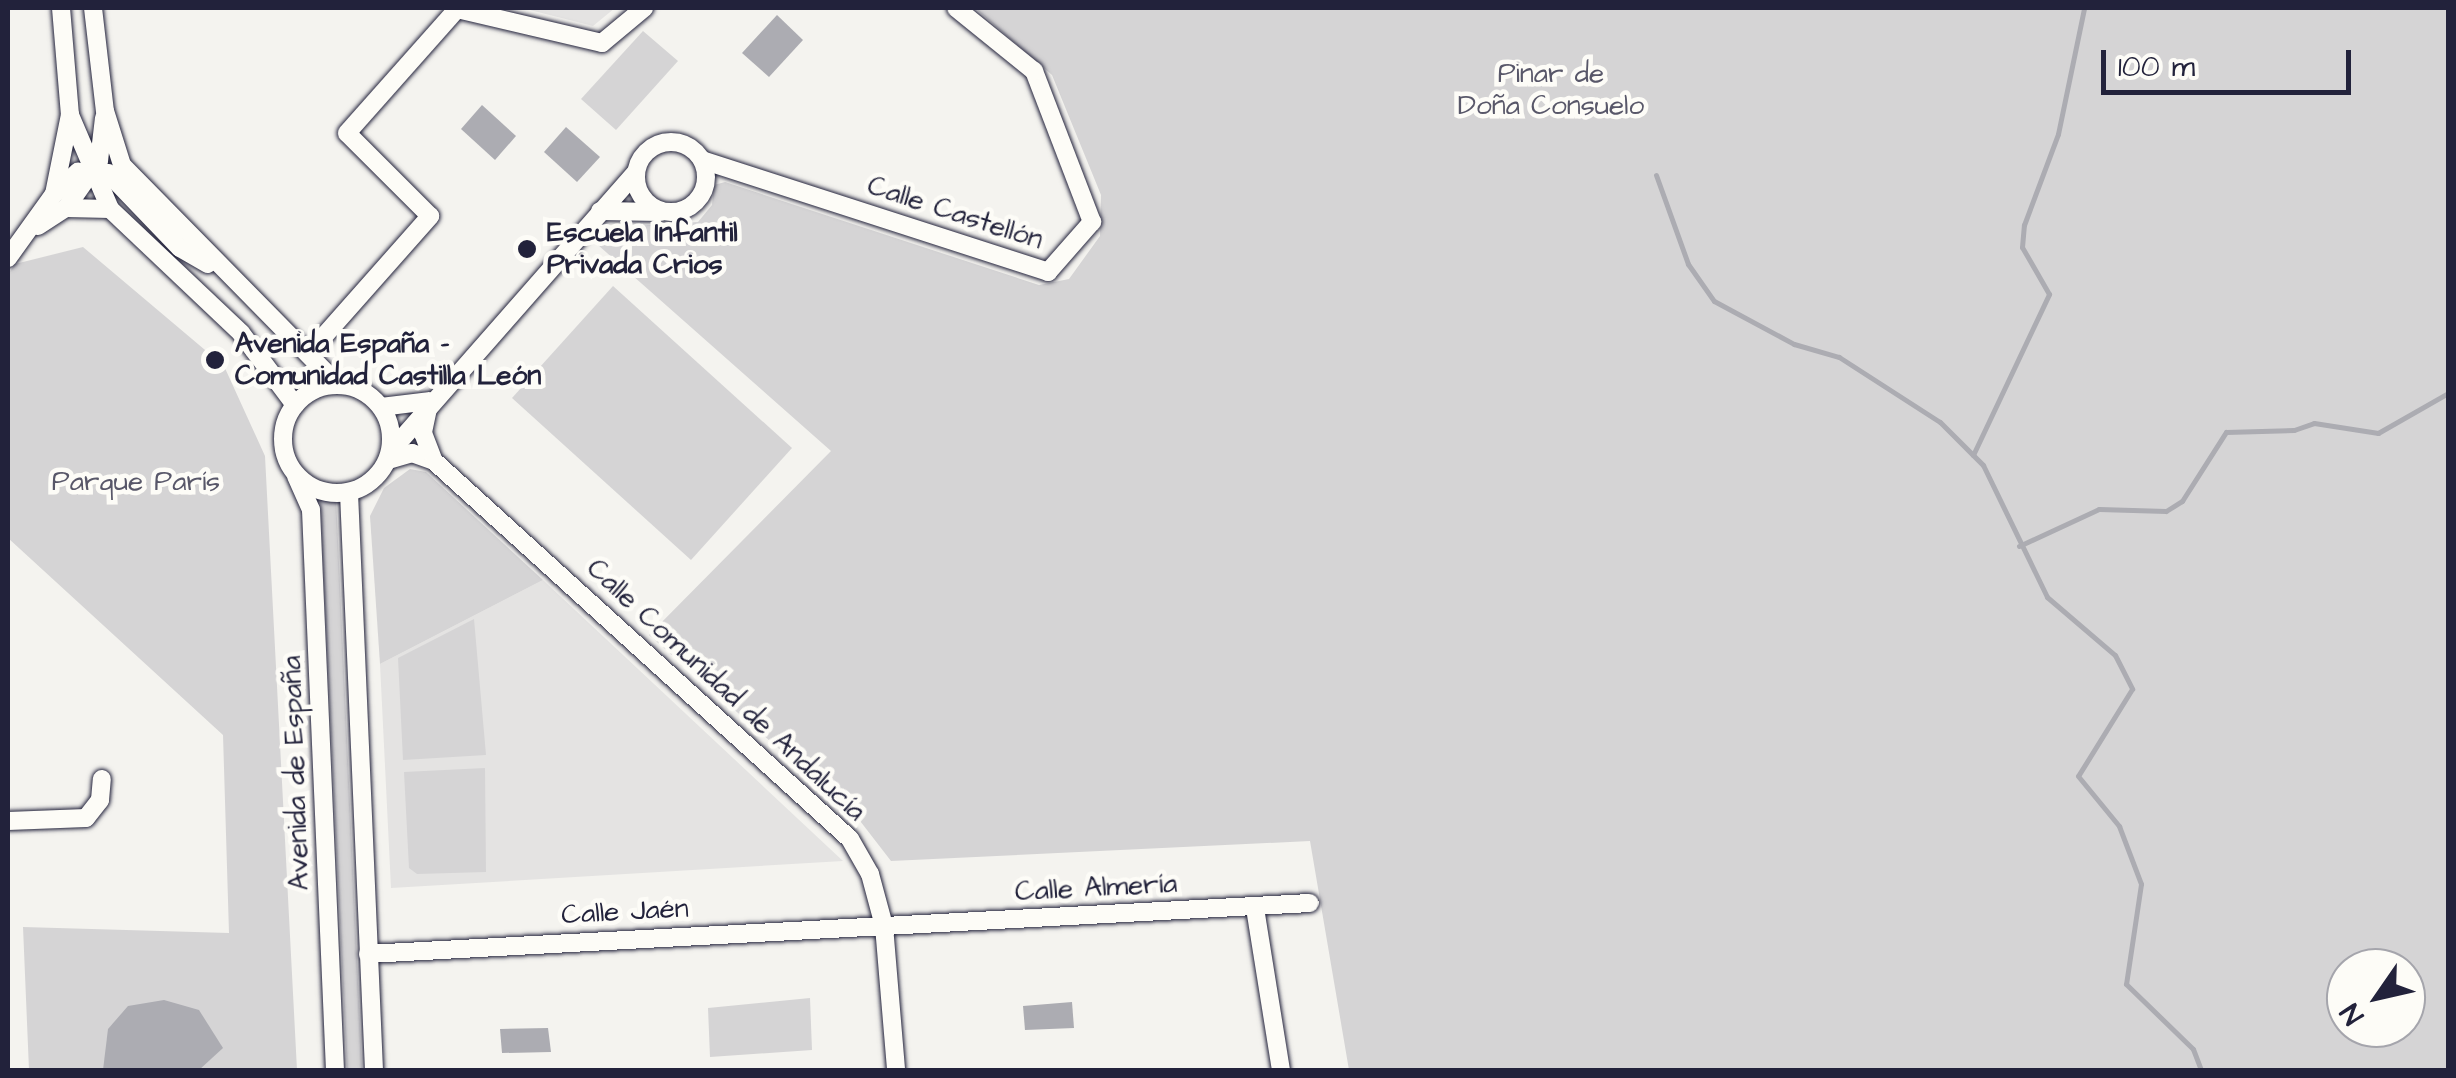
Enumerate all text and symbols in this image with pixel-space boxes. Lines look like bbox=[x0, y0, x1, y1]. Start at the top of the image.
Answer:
scale bar bbox=[2106, 30, 2356, 92]
text: 100 m bbox=[2118, 46, 2195, 88]
park label: Pinar de Doña Consuelo bbox=[1458, 57, 1644, 123]
street label: Calle Castellón bbox=[863, 169, 1047, 257]
place label: Escuela Infantil Privada Crios bbox=[547, 216, 738, 282]
marker: Escuela Infantil Privada Crios bbox=[516, 238, 538, 260]
place label: Avenida España - Comunidad Castilla León bbox=[235, 327, 541, 393]
marker: Avenida España - Comunidad Castilla León bbox=[204, 349, 226, 371]
park label: Parque París bbox=[52, 465, 220, 499]
street label: Calle Comunidad de Andalucía bbox=[579, 552, 873, 828]
street label: Avenida de España bbox=[275, 655, 317, 891]
street label: Calle Almería bbox=[1014, 867, 1178, 909]
street label: Calle Jaén bbox=[560, 892, 690, 932]
north arrow bbox=[2326, 948, 2426, 1048]
text: N bbox=[2331, 996, 2373, 1032]

